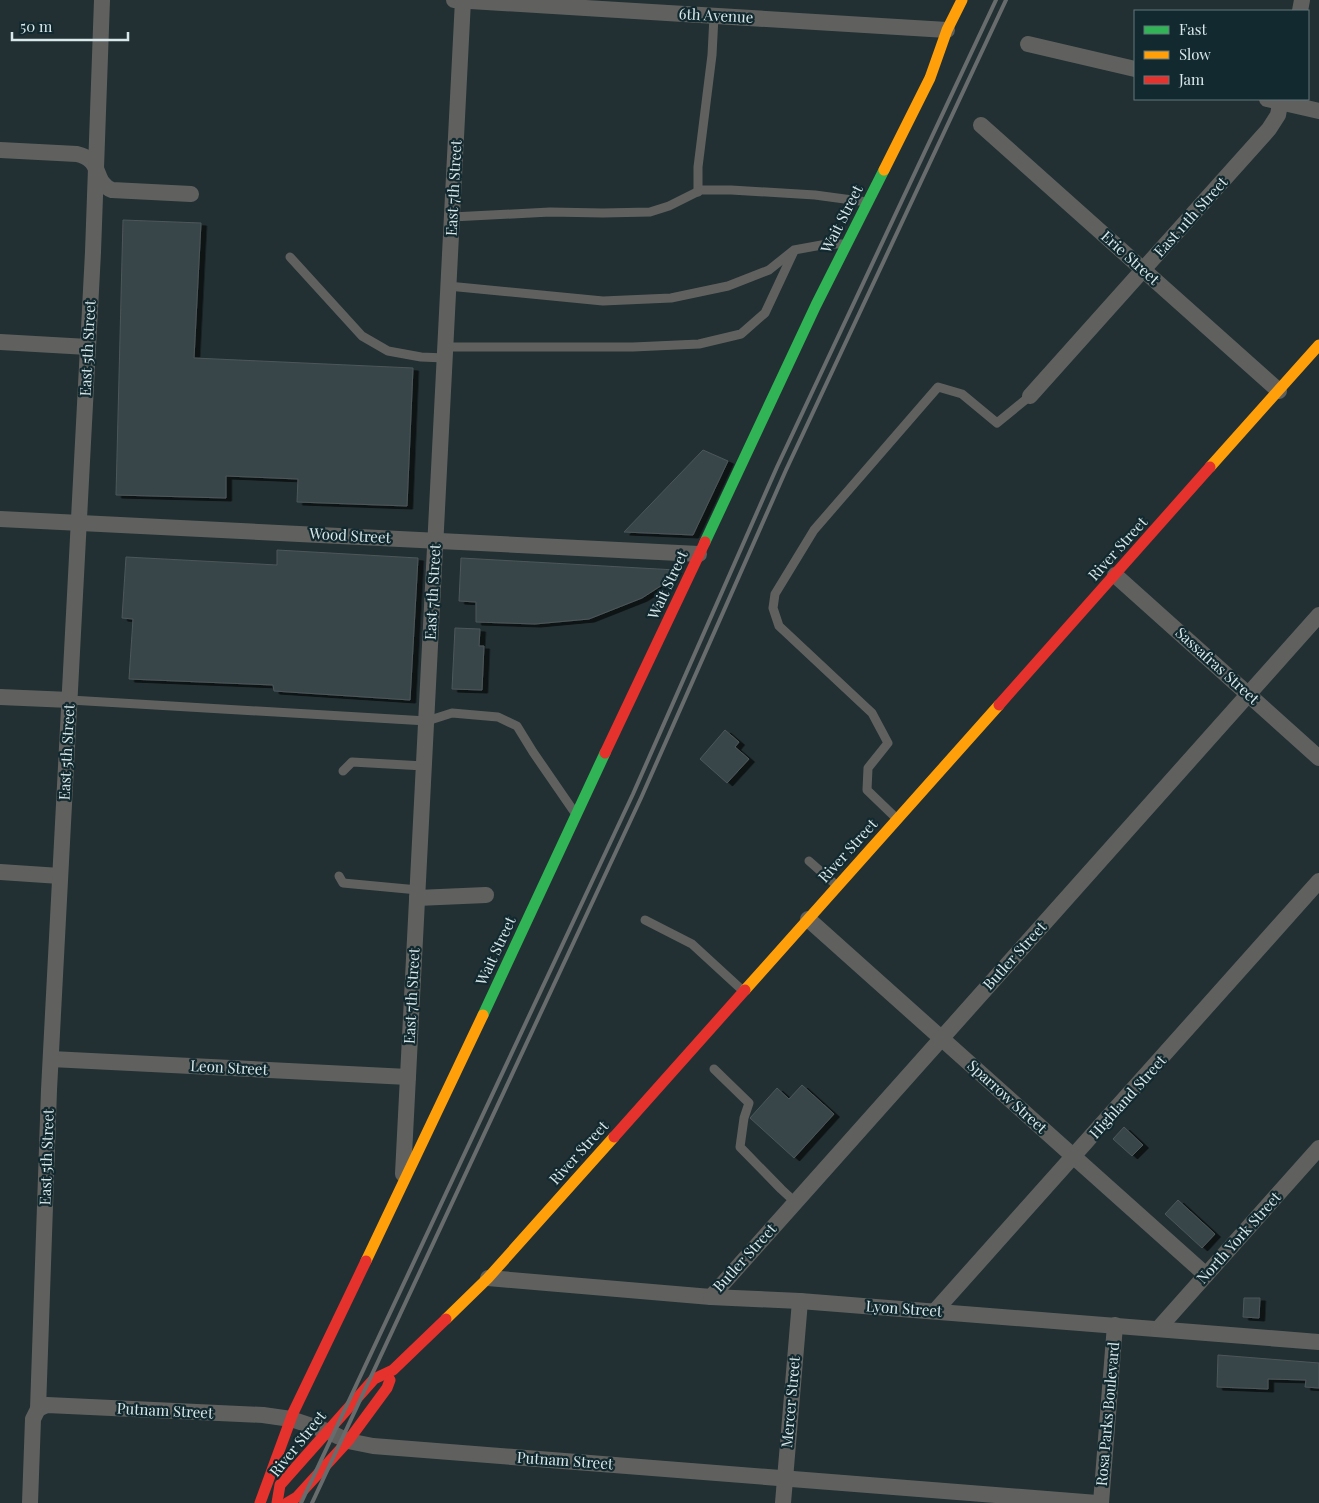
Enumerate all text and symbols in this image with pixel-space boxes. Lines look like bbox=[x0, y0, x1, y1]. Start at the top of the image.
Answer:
street label: 6th Avenue bbox=[678, 3, 754, 27]
scale bar bbox=[12, 10, 129, 42]
legend bbox=[1134, 10, 1309, 100]
text: 50 m bbox=[20, 16, 53, 36]
text: Fast bbox=[1179, 19, 1208, 39]
text: Slow bbox=[1179, 44, 1211, 64]
text: Jam bbox=[1178, 69, 1205, 89]
street label: East 7th Street bbox=[440, 139, 466, 237]
street label: East 11th Street bbox=[1149, 171, 1232, 261]
street label: Wait Street bbox=[815, 181, 867, 257]
street label: Erie Street bbox=[1097, 226, 1165, 289]
street label: East 5th Street bbox=[74, 299, 100, 397]
street label: River Street bbox=[1083, 512, 1152, 584]
street label: Wood Street bbox=[308, 523, 392, 547]
street label: East 7th Street bbox=[419, 543, 445, 641]
street label: Wait Street bbox=[642, 546, 692, 623]
street label: Sassafras Street bbox=[1171, 622, 1264, 709]
street label: East 5th Street bbox=[53, 703, 79, 801]
street label: River Street bbox=[813, 814, 882, 886]
street label: Wait Street bbox=[470, 912, 520, 989]
street label: Butler Street bbox=[978, 916, 1051, 994]
street label: East 7th Street bbox=[398, 947, 424, 1045]
street label: Highland Street bbox=[1084, 1050, 1171, 1142]
street label: Leon Street bbox=[190, 1055, 269, 1079]
street label: Sparrow Street bbox=[964, 1055, 1052, 1138]
street label: East 5th Street bbox=[34, 1108, 58, 1206]
street label: River Street bbox=[544, 1116, 613, 1188]
street label: North York Street bbox=[1192, 1187, 1285, 1288]
street label: Butler Street bbox=[708, 1218, 781, 1296]
street label: Lyon Street bbox=[865, 1295, 944, 1321]
street label: Rosa Parks Boulevard bbox=[1091, 1341, 1123, 1487]
street label: Mercer Street bbox=[776, 1355, 804, 1449]
street label: Putnam Street bbox=[116, 1397, 214, 1423]
street label: River Street bbox=[265, 1406, 330, 1480]
street label: Putnam Street bbox=[516, 1447, 615, 1473]

